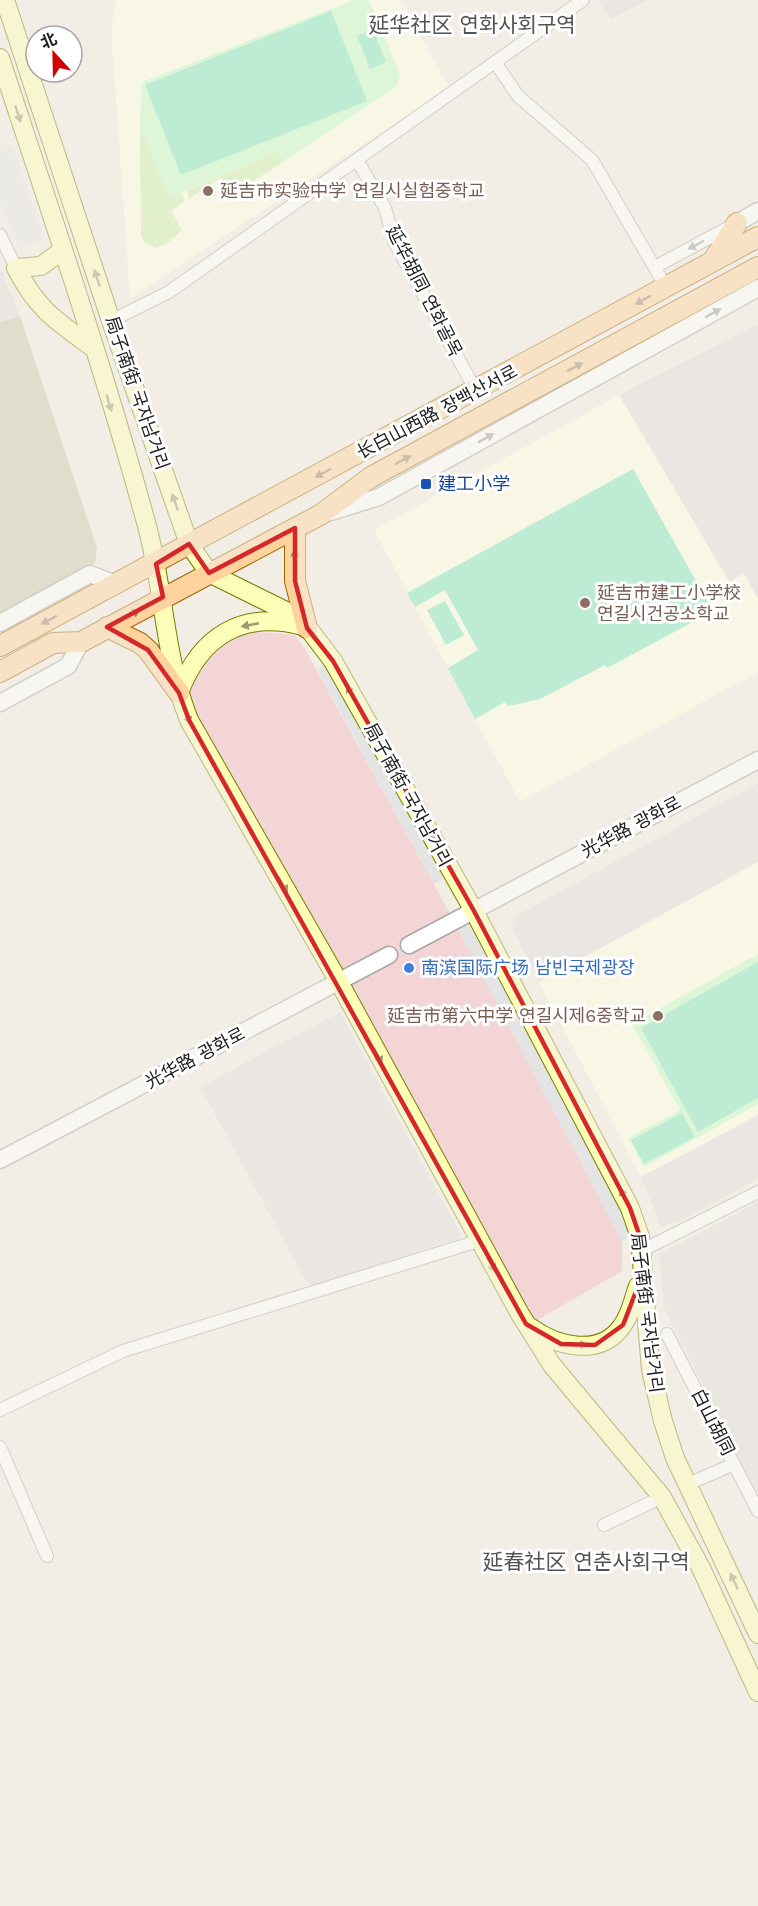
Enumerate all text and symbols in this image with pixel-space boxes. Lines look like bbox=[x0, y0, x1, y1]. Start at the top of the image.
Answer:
district label: 延华社区 연화사회구역 bbox=[368, 12, 576, 37]
north arrow bbox=[24, 24, 84, 84]
text: 北 bbox=[38, 29, 60, 52]
one-way arrow bbox=[14, 105, 24, 123]
place label: 延吉市实验中学 연길시실험중학교 bbox=[220, 180, 485, 201]
marker: 延吉市实验中学 연길시실험중학교 bbox=[201, 184, 215, 198]
street label: 延华胡同 연화골목 bbox=[382, 222, 467, 360]
one-way arrow bbox=[687, 240, 704, 250]
one-way arrow bbox=[92, 269, 101, 287]
one-way arrow bbox=[634, 295, 651, 305]
one-way arrow bbox=[704, 308, 721, 318]
street label: 局子南街 국자남거리 bbox=[101, 313, 174, 472]
street label: 长白山西路 장백산서로 bbox=[353, 360, 521, 463]
one-way arrow bbox=[567, 362, 584, 372]
one-way arrow bbox=[105, 394, 114, 412]
one-way arrow bbox=[478, 433, 495, 443]
one-way arrow bbox=[395, 455, 412, 465]
one-way arrow bbox=[315, 468, 332, 478]
place label: 建工小学 bbox=[438, 473, 510, 494]
marker: 建工小学 bbox=[419, 477, 433, 491]
one-way arrow bbox=[169, 493, 179, 511]
one-way arrow bbox=[290, 548, 300, 567]
place label: 延吉市建工小学校 연길시건공소학교 bbox=[597, 582, 741, 624]
marker: 延吉市建工小学校 연길시건공소학교 bbox=[578, 596, 592, 610]
one-way arrow bbox=[123, 609, 141, 619]
one-way arrow bbox=[40, 615, 57, 625]
one-way arrow bbox=[240, 621, 259, 630]
one-way arrow bbox=[346, 684, 356, 701]
one-way arrow bbox=[183, 707, 192, 724]
street label: 局子南街 국자남거리 bbox=[360, 719, 457, 870]
street label: 光华路 광화로 bbox=[577, 792, 684, 862]
one-way arrow bbox=[278, 877, 288, 894]
place label: 南滨国际广场 남빈국제광장 bbox=[421, 957, 635, 978]
marker: 南滨国际广场 남빈국제광장 bbox=[402, 961, 416, 975]
place label: 延吉市第六中学 연길시제6중학교 bbox=[387, 1005, 646, 1026]
marker: 延吉市第六中学 연길시제6중학교 bbox=[651, 1009, 665, 1023]
street label: 光华路 광화로 bbox=[141, 1023, 248, 1093]
one-way arrow bbox=[373, 1047, 383, 1064]
one-way arrow bbox=[620, 1187, 630, 1205]
street label: 局子南街 국자남거리 bbox=[627, 1232, 668, 1394]
one-way arrow bbox=[486, 1256, 496, 1273]
one-way arrow bbox=[569, 1340, 588, 1350]
street label: 白山胡同 bbox=[688, 1385, 739, 1459]
district label: 延春社区 연춘사회구역 bbox=[482, 1549, 690, 1574]
one-way arrow bbox=[729, 1572, 738, 1589]

